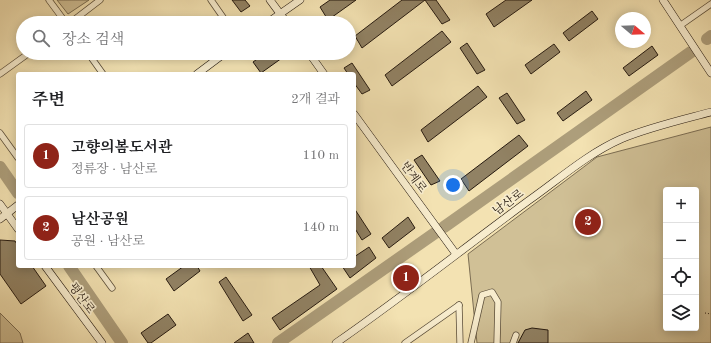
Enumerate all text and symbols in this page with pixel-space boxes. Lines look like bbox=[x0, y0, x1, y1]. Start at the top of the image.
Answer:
north arrow bbox=[615, 12, 651, 48]
search box bbox=[16, 16, 356, 60]
icon: search bbox=[30, 27, 52, 49]
text: 장소 검색 bbox=[62, 33, 124, 48]
text: 주변 bbox=[32, 92, 65, 109]
text: 2개 결과 bbox=[291, 93, 340, 106]
text: 고향의봄도서관 bbox=[71, 141, 172, 156]
text: 1 bbox=[42, 149, 50, 162]
text: 110 m bbox=[302, 149, 339, 162]
street label: 반계로 bbox=[398, 159, 429, 196]
text: 정류장 · 남산로 bbox=[71, 163, 157, 176]
your location bbox=[443, 175, 463, 195]
street label: 남산로 bbox=[490, 187, 527, 218]
map controls bbox=[663, 187, 699, 331]
button: + bbox=[663, 187, 699, 223]
pin: 2 bbox=[575, 207, 601, 237]
text: 남산공원 bbox=[71, 213, 129, 228]
text: 2 bbox=[42, 221, 50, 234]
text: 140 m bbox=[302, 221, 339, 234]
button: − bbox=[663, 223, 699, 259]
text: 공원 · 남산로 bbox=[71, 235, 145, 248]
button: locate bbox=[663, 259, 699, 295]
pin: 1 bbox=[393, 263, 419, 293]
street label: 평산로 bbox=[66, 280, 97, 317]
button: layers bbox=[663, 295, 699, 331]

